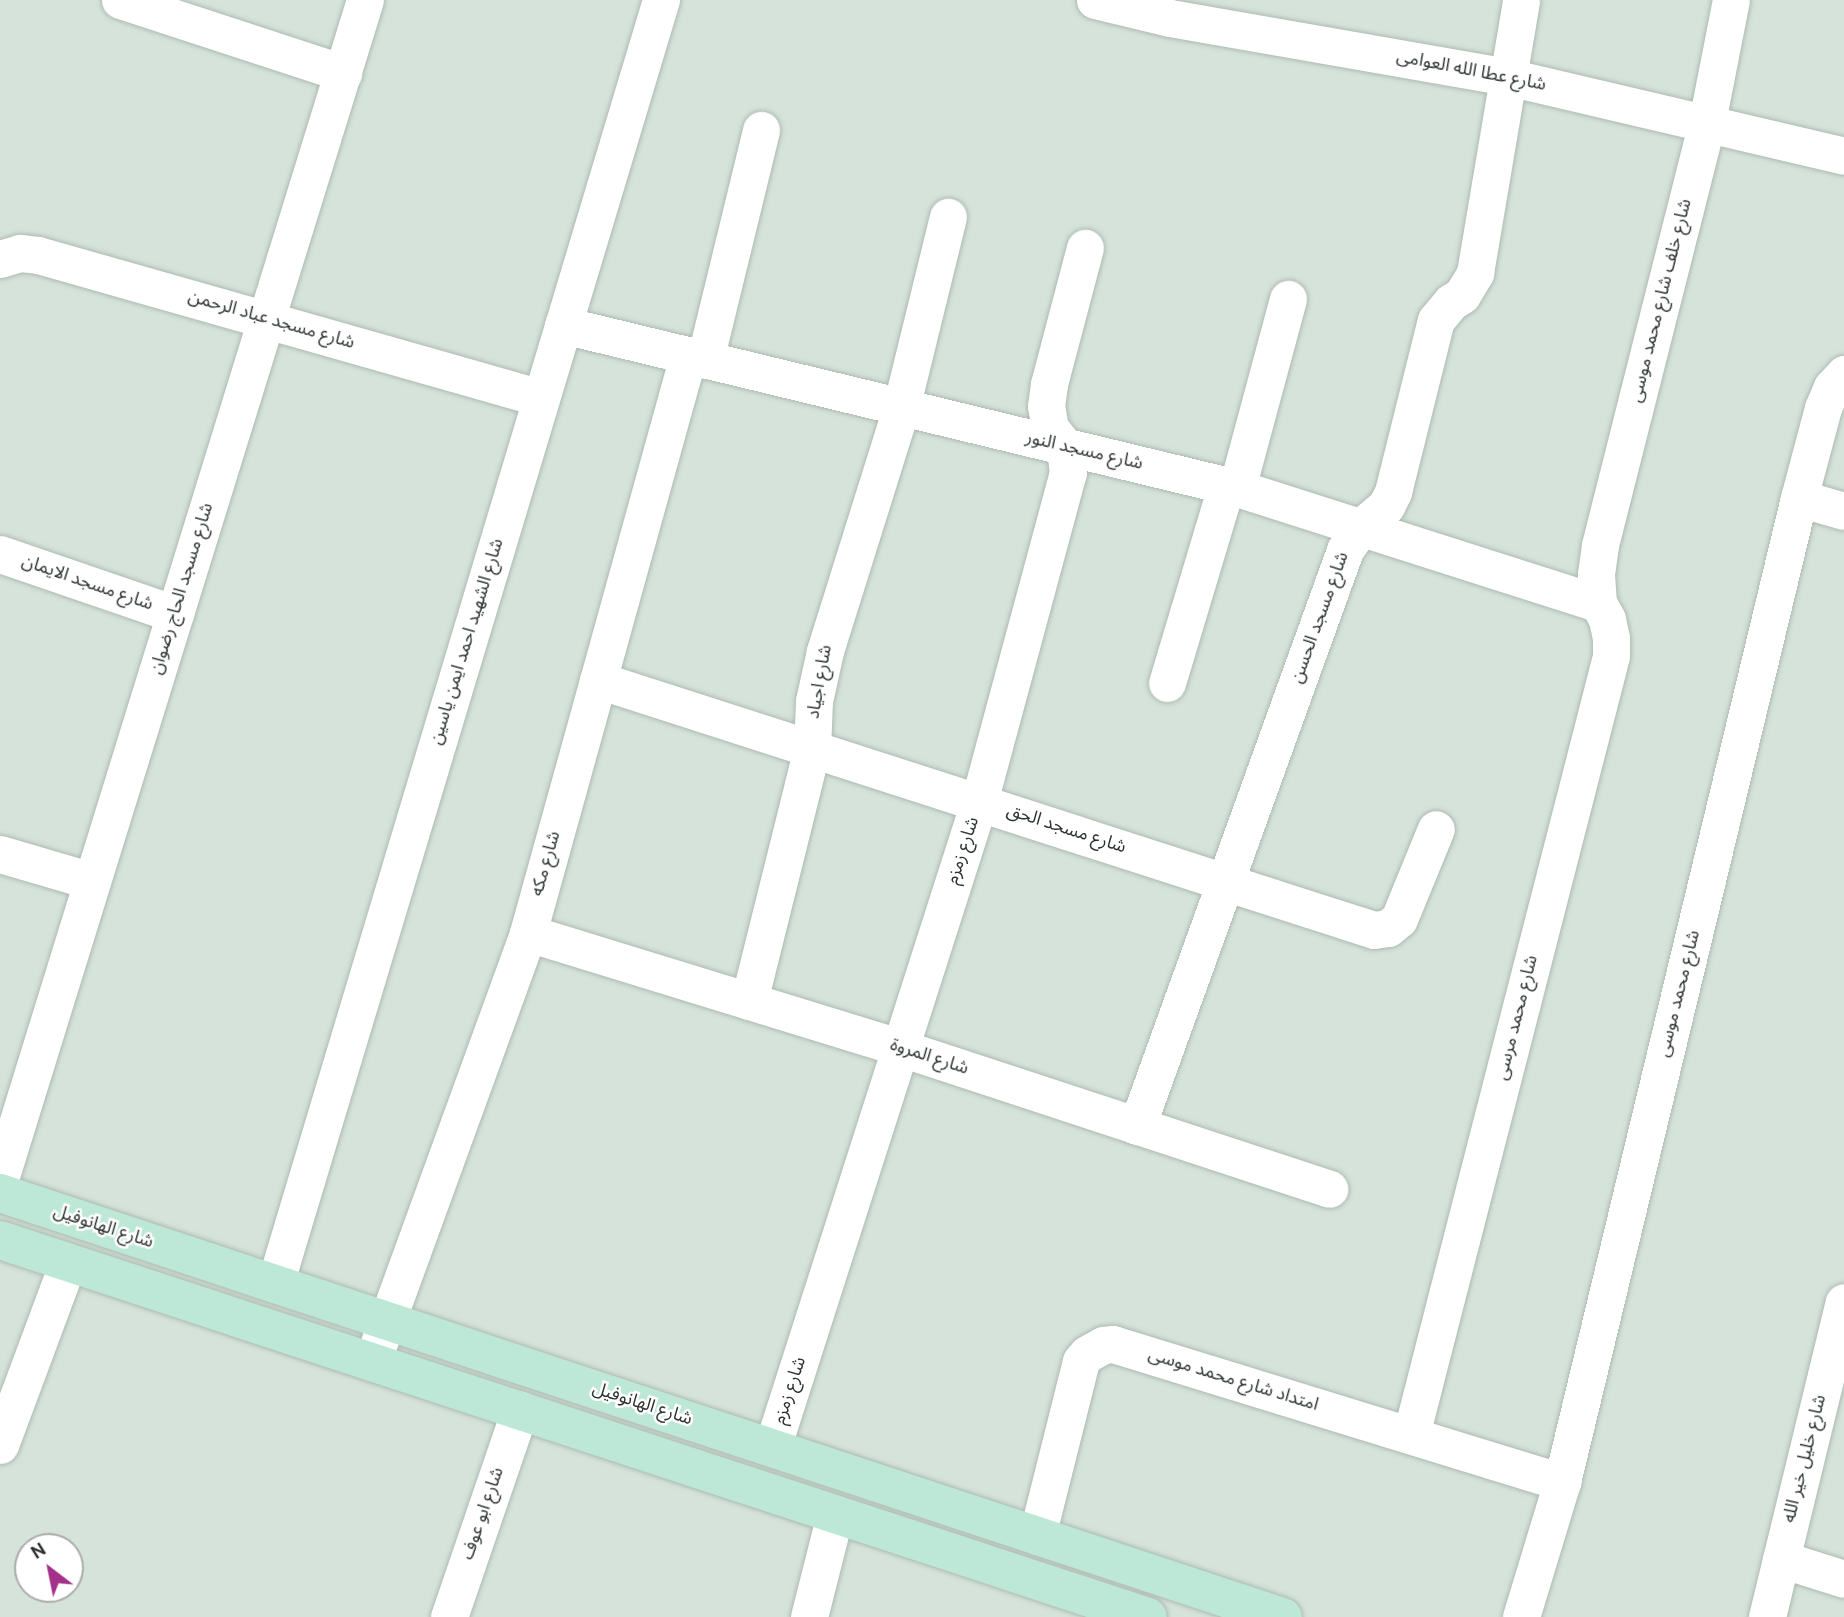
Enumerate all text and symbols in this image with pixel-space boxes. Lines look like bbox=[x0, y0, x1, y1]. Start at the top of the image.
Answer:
street label: شارع عطا الله العوامى bbox=[1394, 47, 1548, 97]
street label: شارع خلف شارع محمد موسى bbox=[1626, 197, 1698, 405]
street label: شارع مسجد عباد الرحمن bbox=[185, 287, 357, 355]
street label: شارع مسجد النور bbox=[1023, 428, 1145, 476]
street label: شارع مسجد الحاج رضوان bbox=[147, 501, 219, 677]
street label: شارع الشهيد احمد ايمن ياسين bbox=[426, 536, 510, 748]
street label: شارع مسجد الحسن bbox=[1287, 549, 1355, 687]
street label: شارع مسجد الايمان bbox=[19, 551, 155, 617]
street label: شارع اجياد bbox=[804, 643, 838, 721]
street label: شارع مسجد الحق bbox=[1004, 801, 1128, 859]
street label: شارع زمزم bbox=[943, 814, 985, 888]
street label: شارع مكه bbox=[527, 829, 567, 899]
street label: شارع محمد موسى bbox=[1654, 928, 1706, 1060]
street label: شارع محمد مرسى bbox=[1492, 953, 1544, 1083]
street label: شارع المروة bbox=[887, 1035, 971, 1081]
street label: شارع الهانوفيل bbox=[50, 1202, 156, 1254]
street label: امتداد شارع محمد موسى bbox=[1145, 1345, 1321, 1417]
street label: شارع زمزم bbox=[770, 1354, 812, 1428]
street label: شارع الهانوفيل bbox=[589, 1379, 695, 1431]
street label: شارع خليل خير الله bbox=[1780, 1393, 1832, 1525]
street label: شارع ابو عوف bbox=[458, 1465, 510, 1563]
north arrow bbox=[14, 1533, 84, 1603]
text: N bbox=[27, 1538, 51, 1566]

